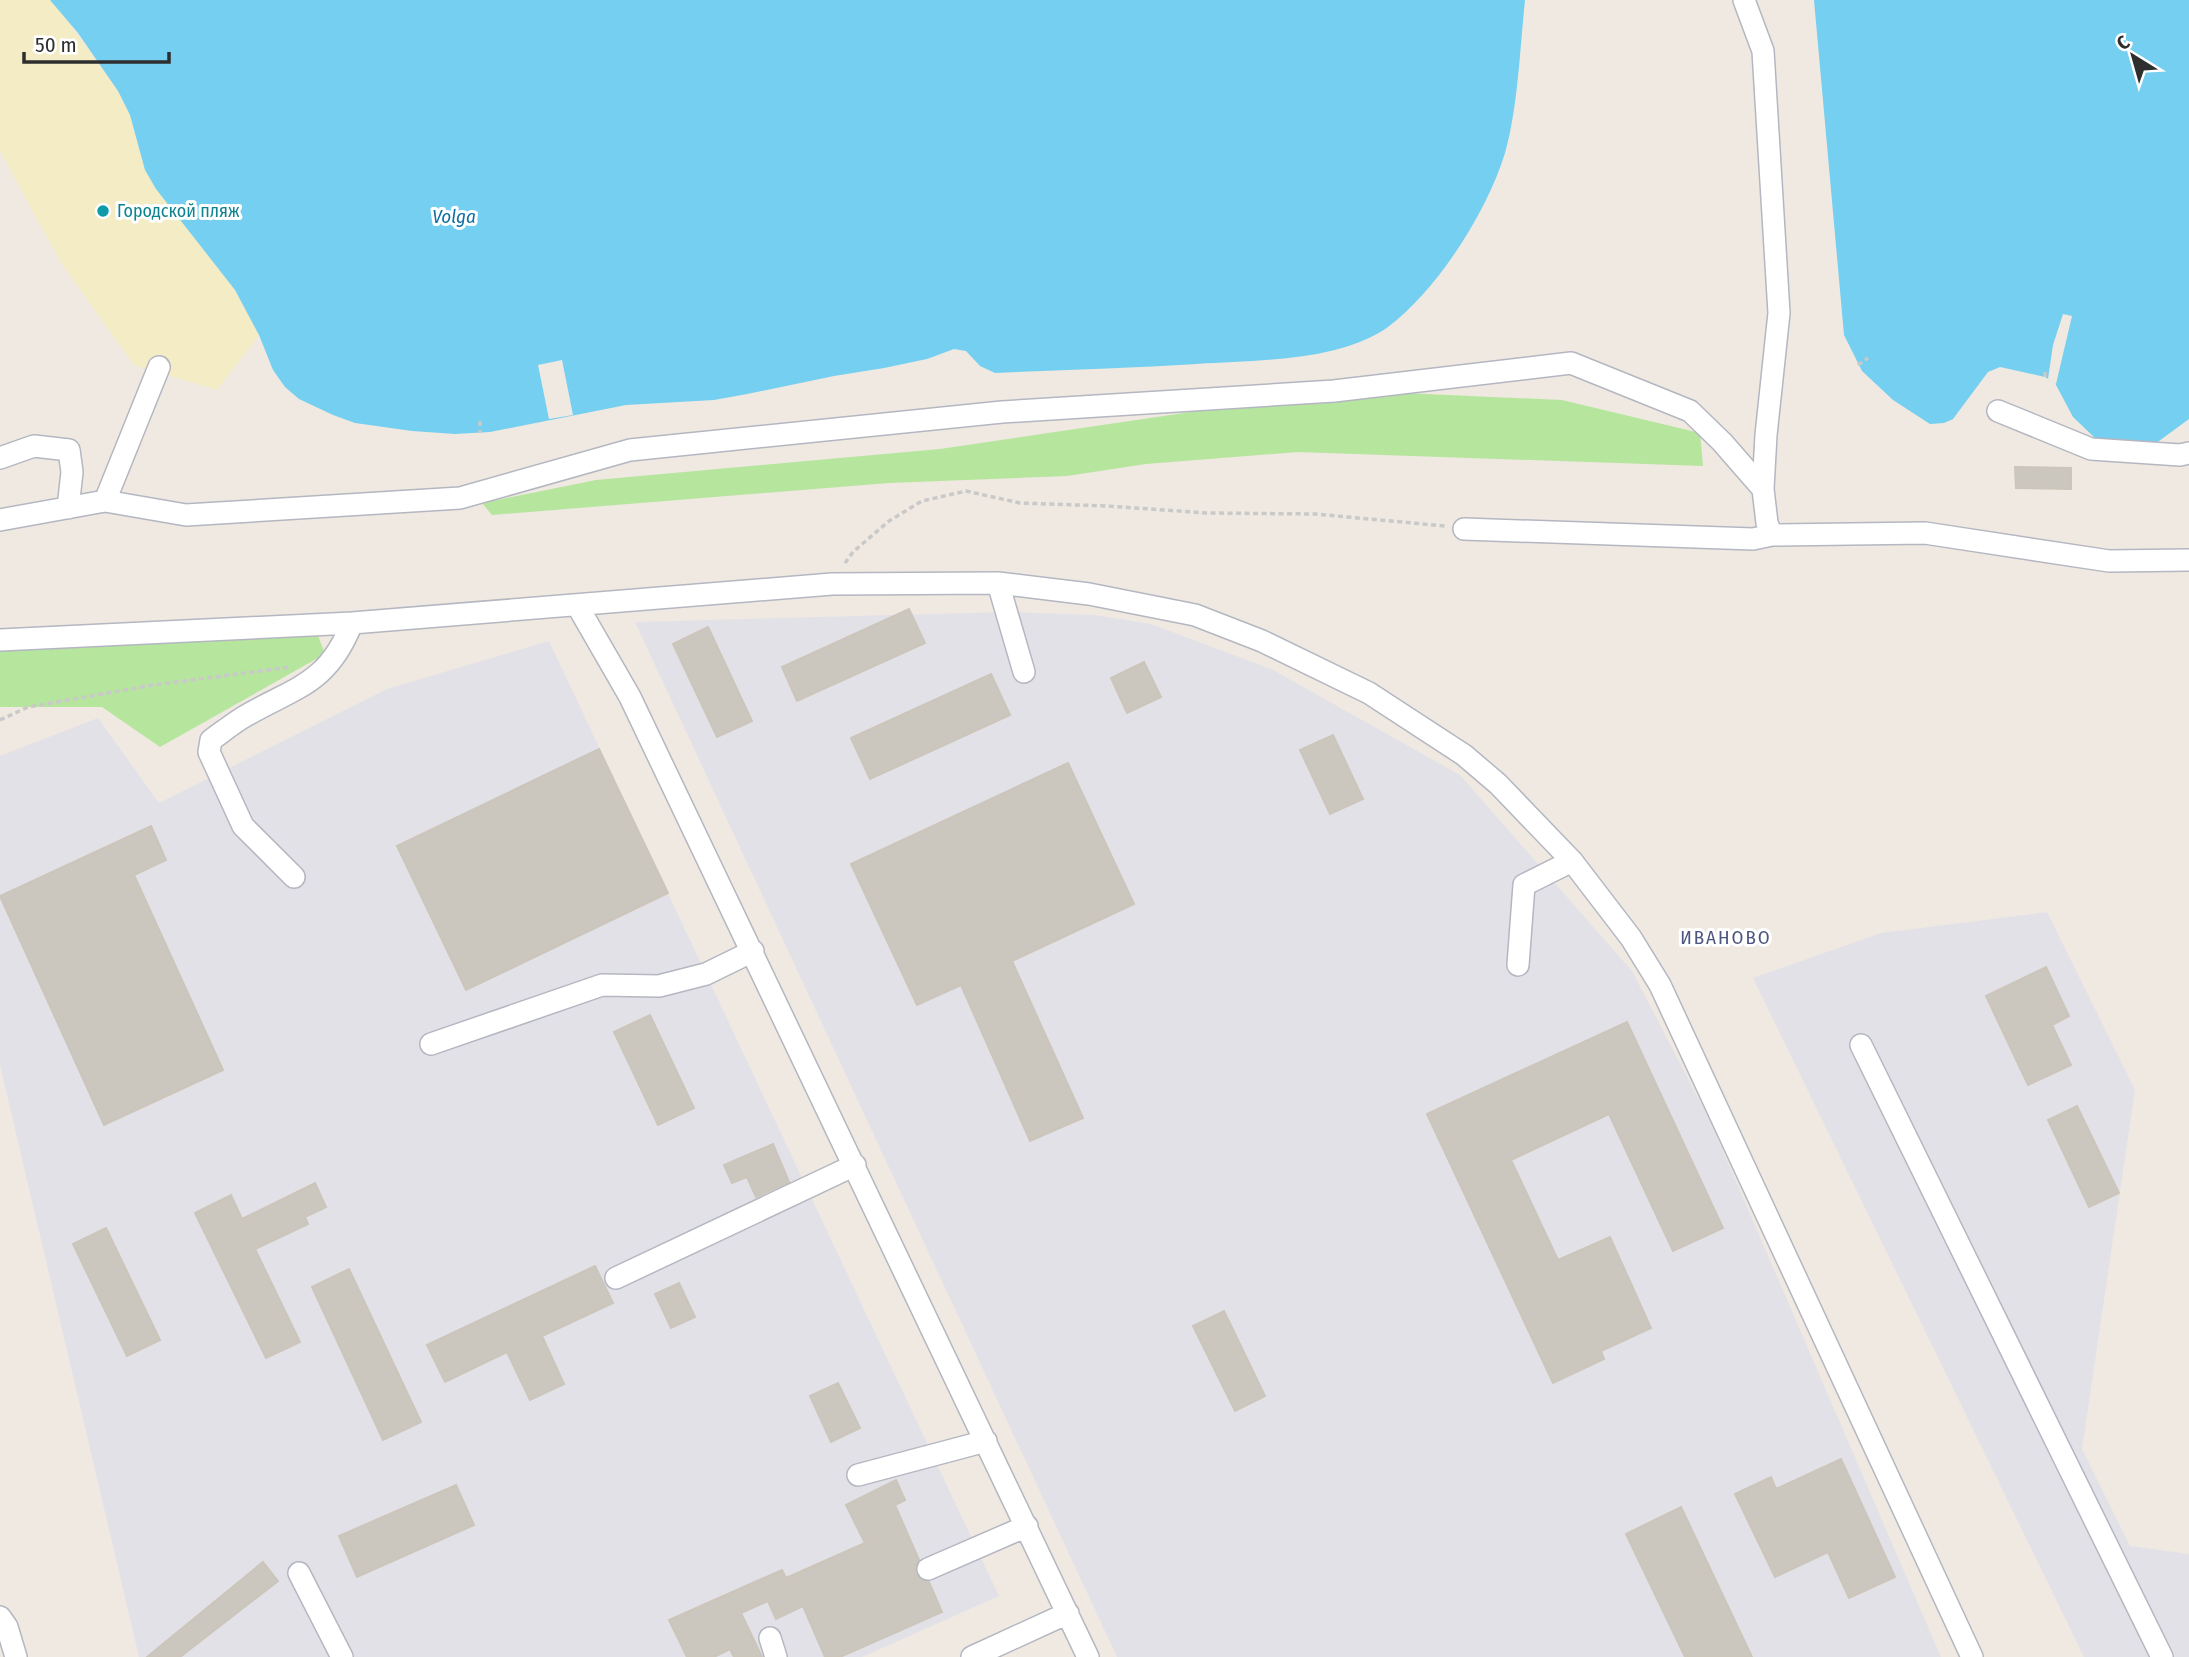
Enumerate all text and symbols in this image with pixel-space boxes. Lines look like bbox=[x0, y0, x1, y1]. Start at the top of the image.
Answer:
scale bar bbox=[24, 21, 170, 65]
north arrow bbox=[2098, 21, 2168, 91]
text: С bbox=[2112, 31, 2134, 55]
text: 50 m bbox=[35, 32, 77, 58]
place label: Городской пляж bbox=[117, 200, 240, 222]
marker: Городской пляж bbox=[95, 203, 111, 219]
water label: Volga bbox=[432, 205, 476, 228]
district label: ИВАНОВО bbox=[1680, 926, 1772, 949]

